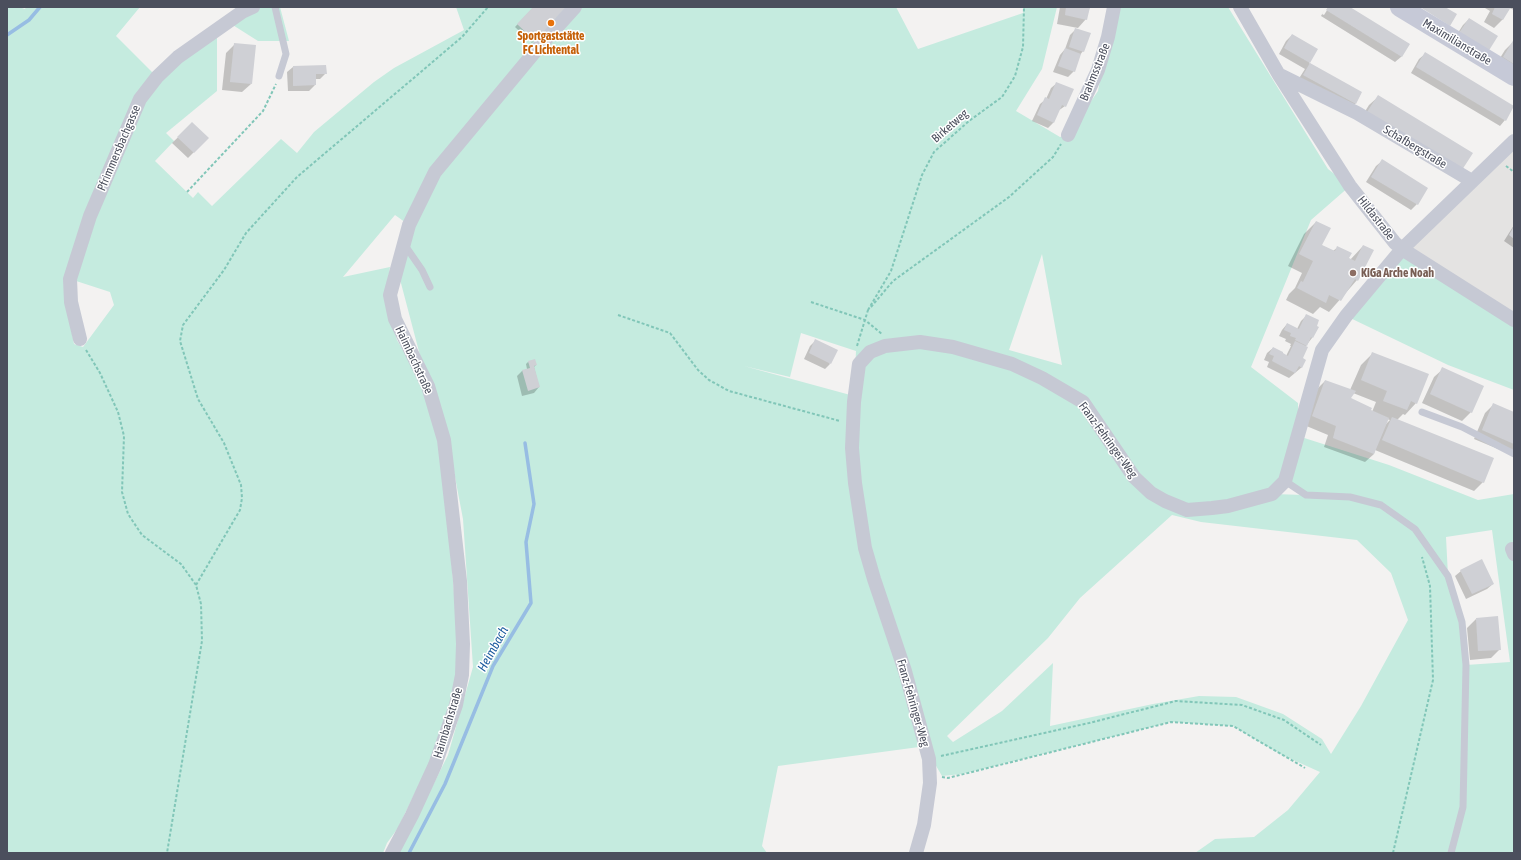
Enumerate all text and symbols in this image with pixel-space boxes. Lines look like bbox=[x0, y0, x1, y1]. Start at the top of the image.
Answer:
street label: Maximilianstraße bbox=[1420, 16, 1494, 68]
marker: Sportgaststätte FC Lichtental bbox=[546, 18, 556, 28]
place label: Sportgaststätte FC Lichtental bbox=[518, 29, 584, 57]
street label: Brahmsstraße bbox=[1077, 41, 1113, 103]
street label: Pfrimmersbachgasse bbox=[94, 103, 144, 193]
street label: Birketweg bbox=[929, 106, 971, 146]
street label: Schafbergstraße bbox=[1381, 122, 1449, 172]
street label: Hildastraße bbox=[1354, 193, 1398, 243]
place label: KiGa Arche Noah bbox=[1361, 266, 1434, 280]
marker: KiGa Arche Noah bbox=[1348, 268, 1358, 278]
street label: Haimbachstraße bbox=[392, 324, 436, 396]
street label: Franz-Fehringer-Weg bbox=[1076, 399, 1140, 481]
water label: Heimbach bbox=[474, 624, 512, 674]
street label: Franz-Fehringer-Weg bbox=[894, 658, 932, 748]
street label: Haimbachstraße bbox=[430, 686, 466, 760]

